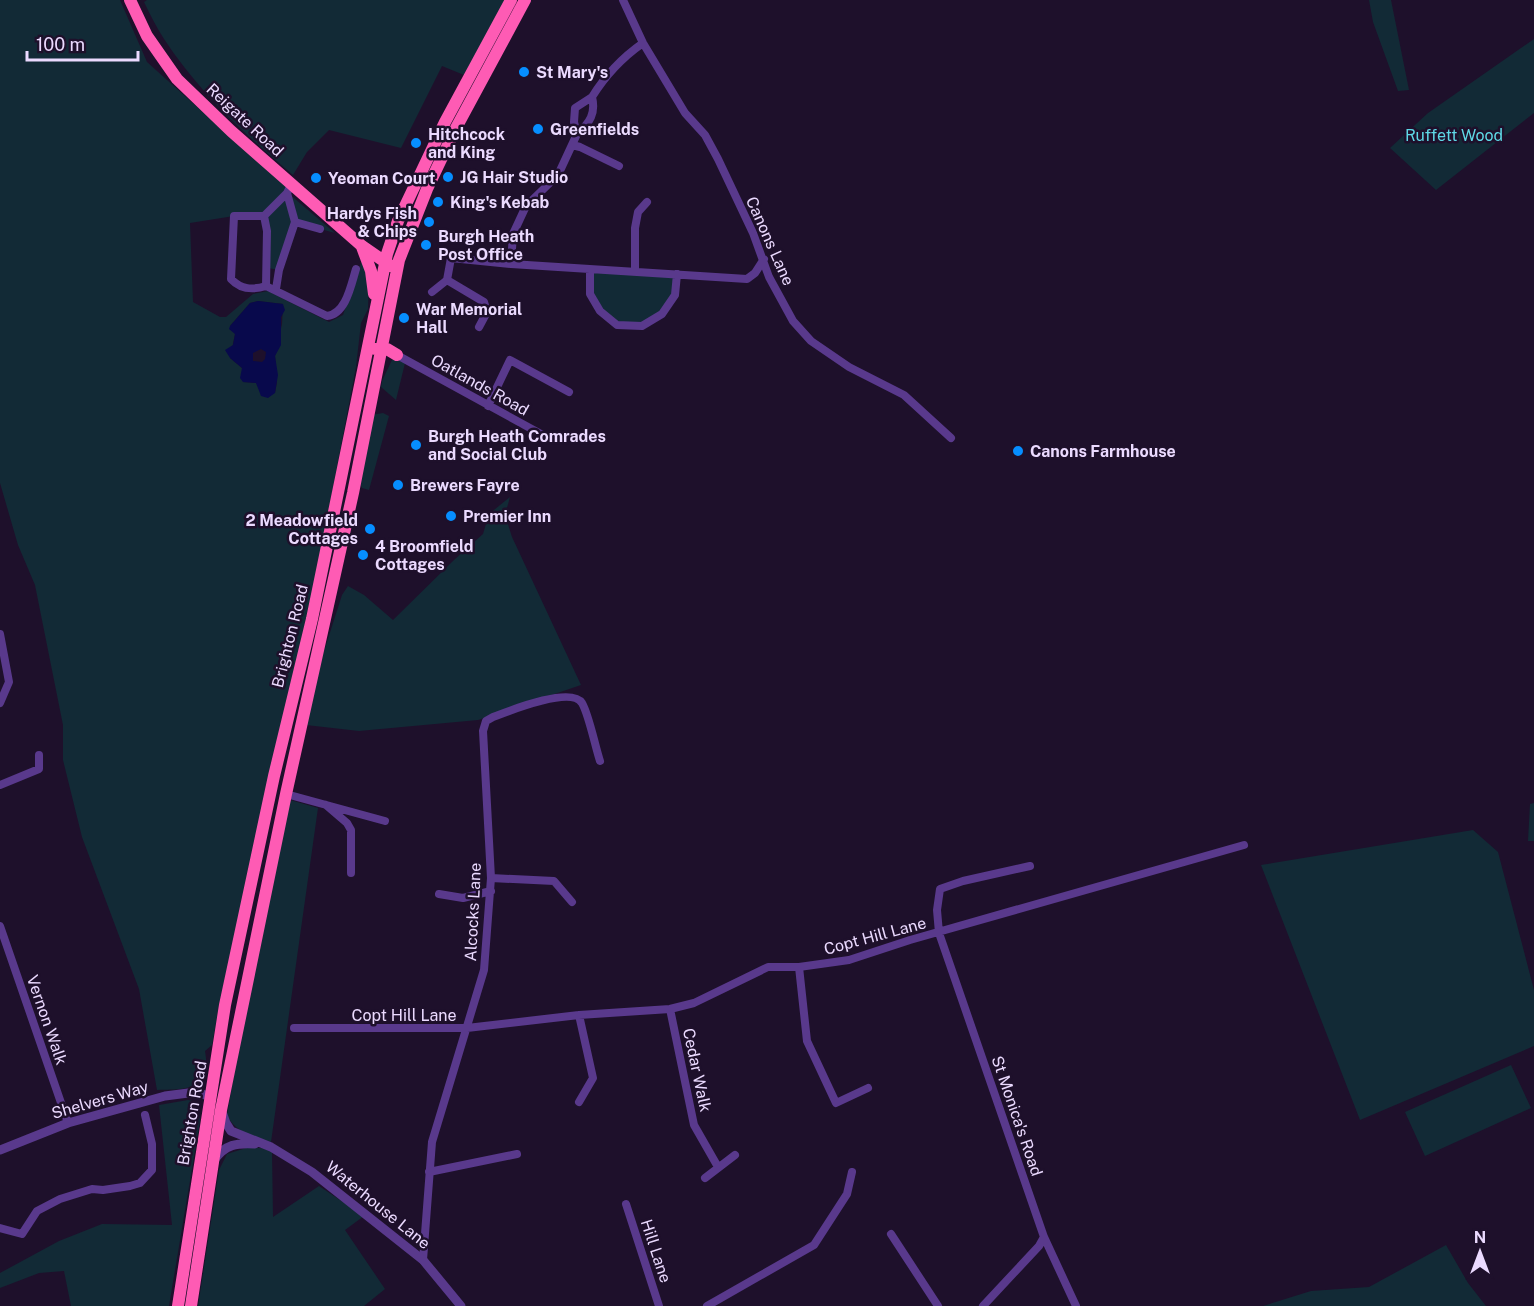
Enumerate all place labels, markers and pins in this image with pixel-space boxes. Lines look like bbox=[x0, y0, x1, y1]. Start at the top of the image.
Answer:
place label: St Mary's bbox=[536, 63, 608, 82]
marker: St Mary's bbox=[517, 65, 531, 79]
place label: Greenfields bbox=[550, 120, 639, 139]
marker: Greenfields bbox=[531, 122, 545, 136]
place label: Hitchcock and King bbox=[428, 125, 505, 162]
marker: Hitchcock and King bbox=[409, 136, 423, 150]
place label: JG Hair Studio bbox=[460, 168, 568, 187]
place label: Yeoman Court bbox=[328, 169, 436, 188]
marker: JG Hair Studio bbox=[441, 170, 455, 184]
marker: Yeoman Court bbox=[309, 171, 323, 185]
place label: King's Kebab bbox=[450, 193, 550, 212]
marker: King's Kebab bbox=[431, 195, 445, 209]
place label: Hardys Fish & Chips bbox=[327, 204, 417, 241]
marker: Hardys Fish & Chips bbox=[422, 215, 436, 229]
place label: Burgh Heath Post Office bbox=[438, 227, 534, 264]
marker: Burgh Heath Post Office bbox=[419, 238, 433, 252]
place label: War Memorial Hall bbox=[416, 300, 522, 337]
marker: War Memorial Hall bbox=[397, 311, 411, 325]
place label: Burgh Heath Comrades and Social Club bbox=[428, 427, 606, 464]
marker: Burgh Heath Comrades and Social Club bbox=[409, 438, 423, 452]
place label: Canons Farmhouse bbox=[1030, 442, 1176, 461]
marker: Canons Farmhouse bbox=[1011, 444, 1025, 458]
place label: Brewers Fayre bbox=[410, 476, 520, 495]
marker: Brewers Fayre bbox=[391, 478, 405, 492]
place label: Premier Inn bbox=[463, 507, 551, 526]
marker: Premier Inn bbox=[444, 509, 458, 523]
place label: 2 Meadowfield Cottages bbox=[246, 511, 358, 548]
marker: 2 Meadowfield Cottages bbox=[363, 522, 377, 536]
place label: 4 Broomfield Cottages bbox=[375, 537, 473, 574]
marker: 4 Broomfield Cottages bbox=[356, 548, 370, 562]

